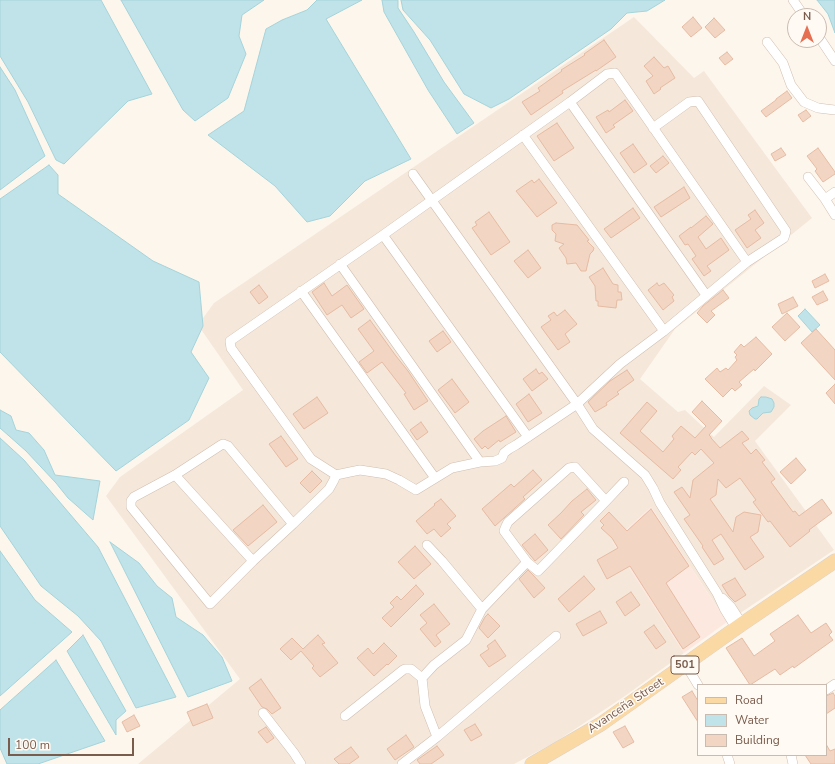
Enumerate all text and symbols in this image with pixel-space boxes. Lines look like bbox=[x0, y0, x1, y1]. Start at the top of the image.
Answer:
north arrow bbox=[787, 8, 827, 48]
text: N bbox=[803, 9, 811, 24]
road number: 501 bbox=[671, 656, 699, 674]
street label: Avanceña Street bbox=[585, 675, 667, 737]
legend bbox=[697, 684, 827, 756]
text: Road bbox=[735, 692, 763, 708]
text: Water bbox=[735, 712, 769, 728]
scale bar bbox=[10, 730, 136, 756]
text: Building bbox=[735, 732, 780, 748]
text: 100 m bbox=[15, 737, 50, 753]

